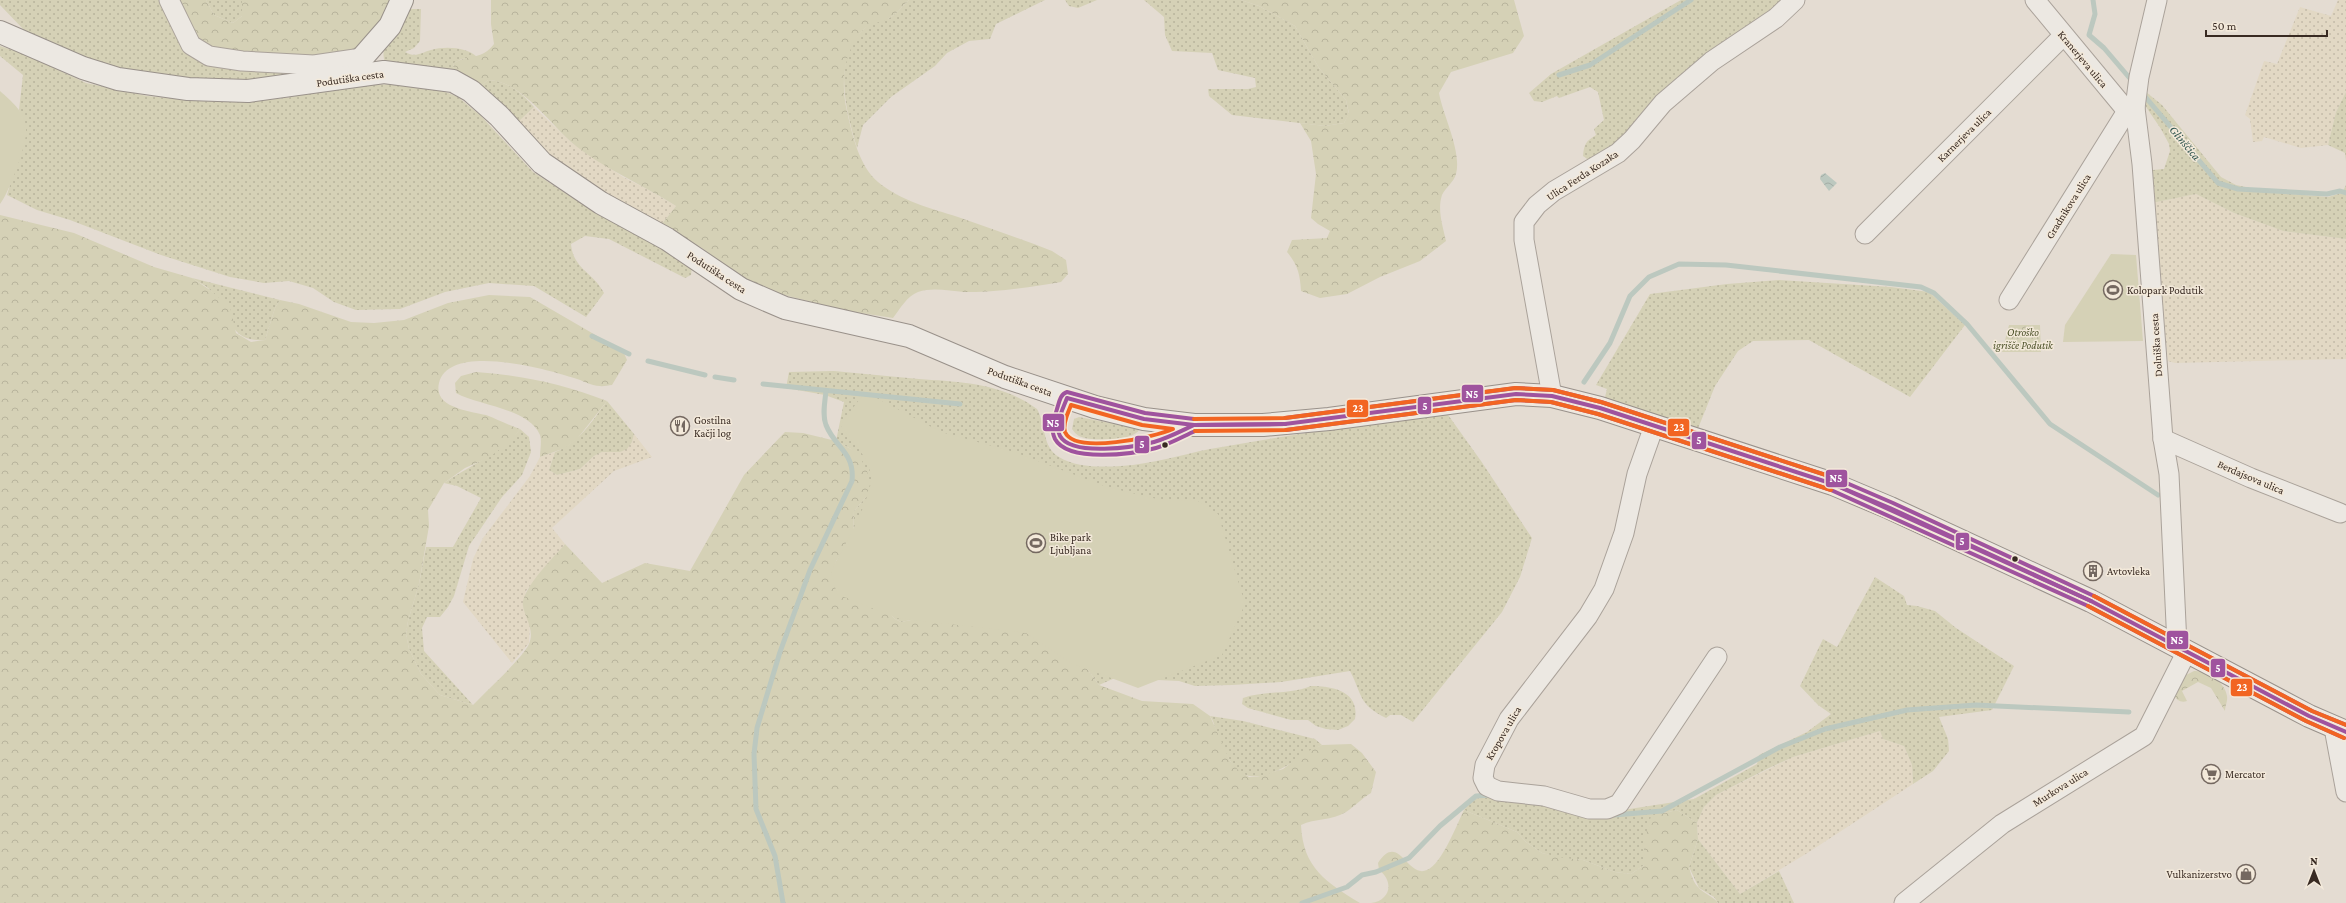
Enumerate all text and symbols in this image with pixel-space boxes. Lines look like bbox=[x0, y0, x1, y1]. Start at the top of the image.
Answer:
scale bar bbox=[2206, 12, 2327, 38]
text: 50 m bbox=[2212, 19, 2237, 33]
street label: Kranerjeva ulica bbox=[2055, 28, 2110, 91]
street label: Podutiška cesta bbox=[316, 67, 384, 89]
street label: Karnerjeva ulica bbox=[1935, 106, 1994, 165]
water label: Glinščica bbox=[2167, 123, 2204, 163]
street label: Ulica Ferda Kozaka bbox=[1544, 147, 1620, 203]
street label: Gradnikova ulica bbox=[2043, 171, 2093, 241]
street label: Podutiška cesta bbox=[685, 248, 749, 296]
sports icon: Kolopark Podutik bbox=[2102, 279, 2124, 301]
place label: Kolopark Podutik bbox=[2127, 284, 2204, 297]
street label: Dolniška cesta bbox=[2148, 313, 2164, 377]
park label: Otroško igrišče Podutik bbox=[1993, 326, 2054, 352]
street label: Podutiška cesta bbox=[986, 364, 1054, 398]
line badge: N5 bbox=[1461, 384, 1484, 403]
text: N5 bbox=[1466, 388, 1478, 400]
line badge: 5 bbox=[1417, 396, 1432, 415]
line badge: 23 bbox=[1346, 399, 1369, 418]
text: 5 bbox=[1422, 400, 1428, 412]
text: 23 bbox=[1353, 402, 1363, 414]
line badge: N5 bbox=[1042, 413, 1065, 432]
place label: Gostilna Kačji log bbox=[694, 414, 732, 440]
restaurant icon: Gostilna Kačji log bbox=[669, 415, 691, 437]
text: N5 bbox=[1047, 417, 1059, 429]
line badge: 23 bbox=[1667, 418, 1690, 437]
text: 23 bbox=[1674, 421, 1684, 433]
line badge: 5 bbox=[1691, 431, 1707, 450]
text: 5 bbox=[1696, 434, 1702, 446]
line badge: 5 bbox=[1134, 435, 1150, 454]
text: 5 bbox=[1139, 438, 1145, 450]
unlabelled marker bbox=[1160, 440, 1170, 450]
street label: Berdajsova ulica bbox=[2215, 458, 2286, 497]
line badge: N5 bbox=[1825, 469, 1848, 488]
text: N5 bbox=[1830, 472, 1842, 484]
place label: Bike park Ljubljana bbox=[1050, 531, 1092, 557]
sports icon: Bike park Ljubljana bbox=[1025, 532, 1047, 554]
line badge: 5 bbox=[1955, 532, 1970, 551]
text: 5 bbox=[1959, 535, 1965, 547]
unlabelled marker bbox=[2010, 554, 2020, 564]
building icon: Avtovleka bbox=[2082, 560, 2104, 582]
place label: Avtovleka bbox=[2107, 565, 2150, 577]
line badge: N5 bbox=[2166, 630, 2189, 650]
text: N5 bbox=[2171, 634, 2183, 646]
line badge: 5 bbox=[2210, 658, 2226, 678]
text: 5 bbox=[2215, 662, 2221, 674]
line badge: 23 bbox=[2230, 678, 2253, 697]
text: 23 bbox=[2237, 681, 2247, 693]
street label: Kropova ulica bbox=[1483, 704, 1524, 763]
supermarket icon: Mercator bbox=[2200, 763, 2222, 785]
street label: Murkova ulica bbox=[2030, 765, 2090, 809]
place label: Mercator bbox=[2225, 768, 2265, 780]
north arrow bbox=[2294, 851, 2334, 891]
text: N bbox=[2310, 855, 2318, 867]
shop icon: Vulkanizerstvo bbox=[2235, 863, 2257, 885]
place label: Vulkanizerstvo bbox=[2166, 868, 2233, 880]

